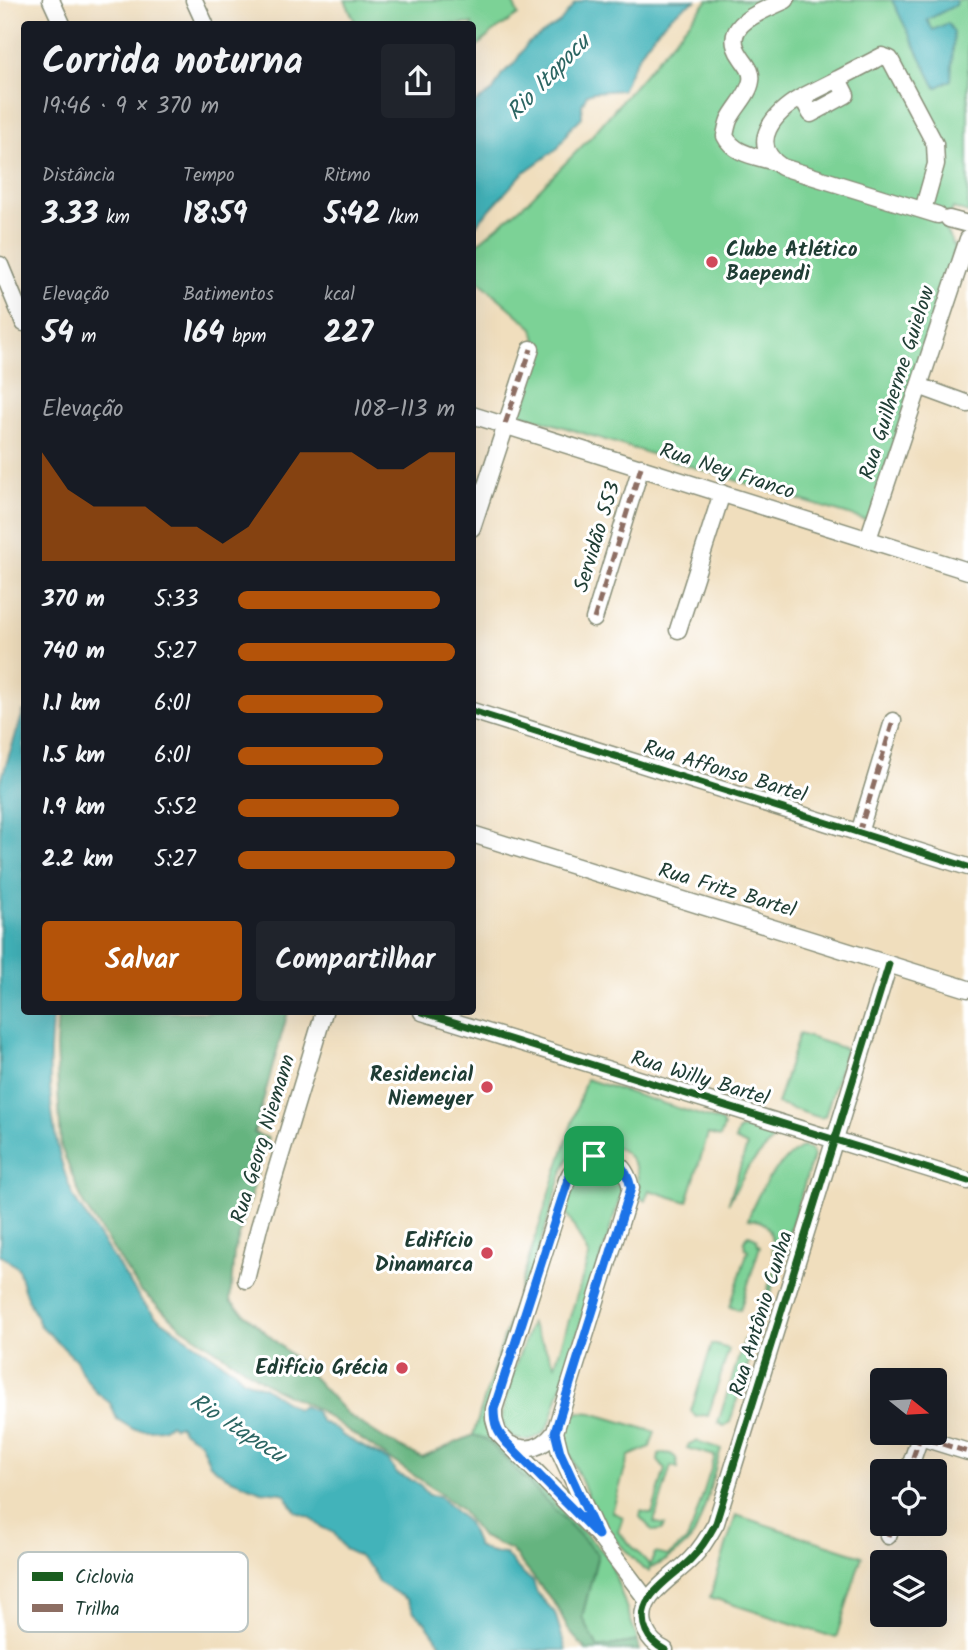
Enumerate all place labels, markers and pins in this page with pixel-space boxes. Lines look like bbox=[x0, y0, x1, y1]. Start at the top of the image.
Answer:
place label: Clube Atlético Baependi bbox=[726, 234, 858, 291]
marker: Clube Atlético Baependi bbox=[704, 254, 720, 270]
place label: Residencial Niemeyer bbox=[370, 1059, 474, 1116]
marker: Residencial Niemeyer bbox=[479, 1079, 495, 1095]
pin bbox=[564, 1126, 624, 1186]
place label: Edifício Dinamarca bbox=[375, 1225, 473, 1282]
marker: Edifício Dinamarca bbox=[479, 1245, 495, 1261]
place label: Edifício Grécia bbox=[256, 1352, 388, 1385]
marker: Edifício Grécia bbox=[394, 1360, 410, 1376]

